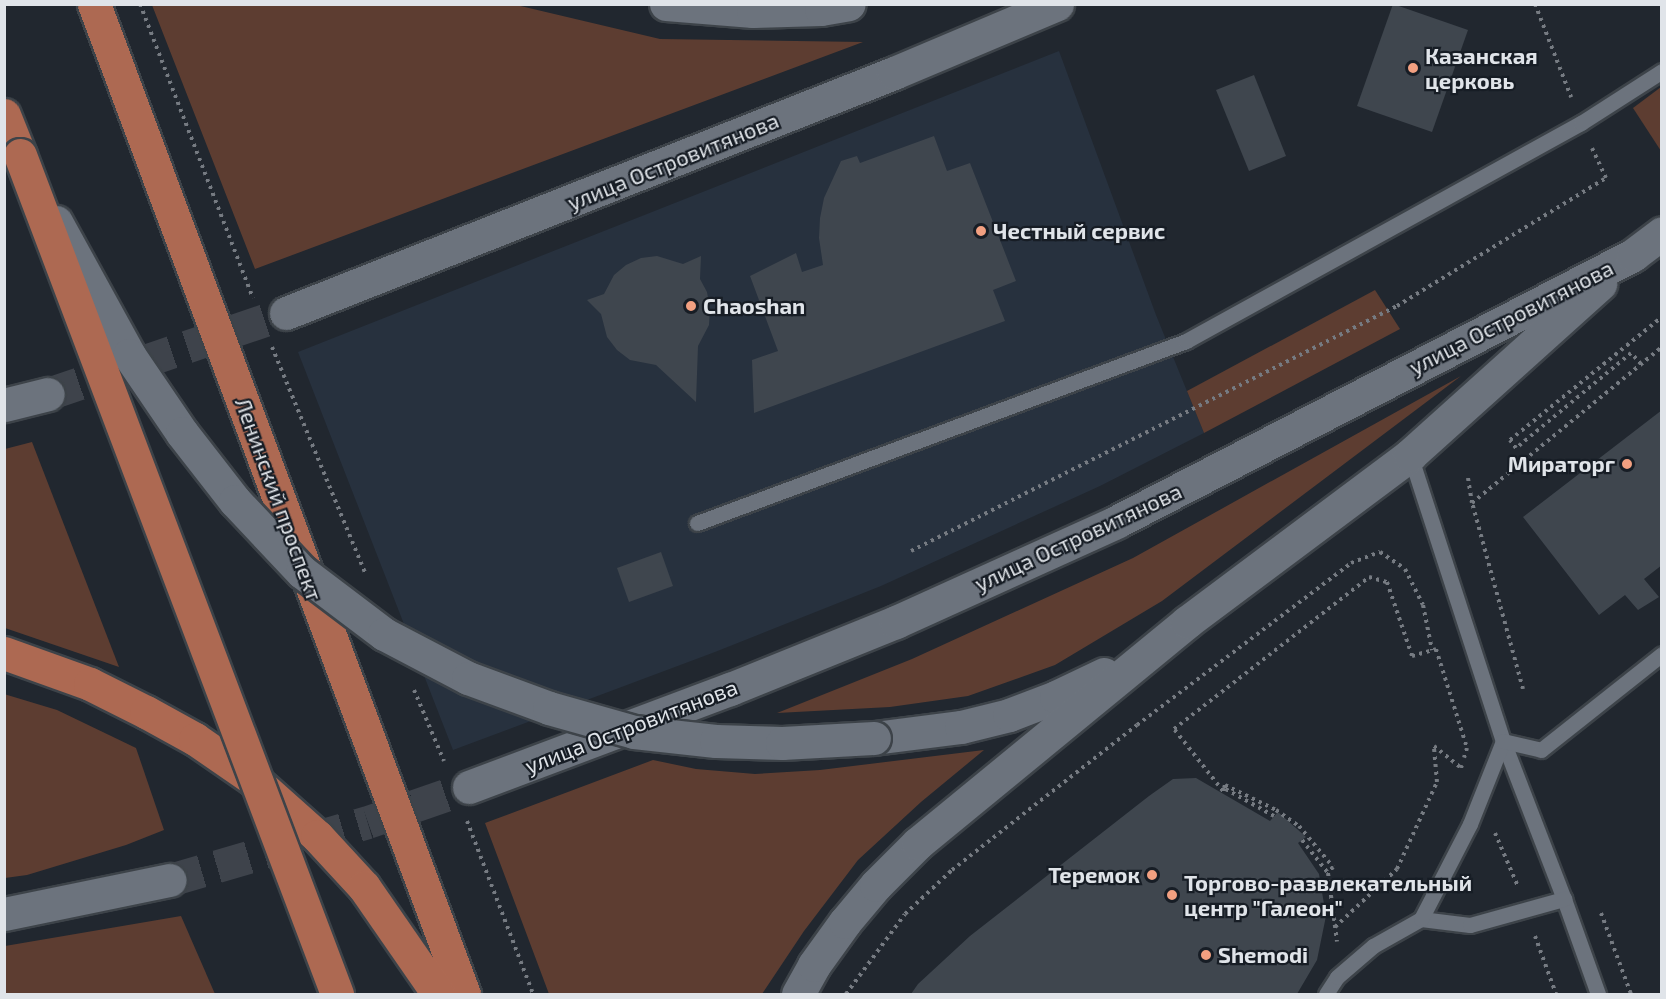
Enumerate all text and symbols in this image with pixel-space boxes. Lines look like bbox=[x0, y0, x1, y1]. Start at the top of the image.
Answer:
place label: Казанская церковь bbox=[1425, 42, 1538, 94]
marker: Казанская церковь bbox=[1406, 61, 1420, 75]
street label: улица Островитянова bbox=[564, 107, 782, 215]
place label: Честный сервис bbox=[993, 218, 1165, 244]
marker: Честный сервис bbox=[974, 224, 988, 238]
street label: улица Островитянова bbox=[1405, 254, 1617, 380]
place label: Chaoshan bbox=[703, 293, 805, 319]
marker: Chaoshan bbox=[684, 299, 698, 313]
street label: Ленинский проспект bbox=[230, 394, 328, 604]
place label: Мираторг bbox=[1508, 451, 1615, 477]
marker: Мираторг bbox=[1620, 457, 1634, 471]
street label: улица Островитянова bbox=[970, 477, 1186, 597]
street label: улица Островитянова bbox=[521, 673, 741, 779]
place label: Теремок bbox=[1048, 862, 1140, 888]
marker: Теремок bbox=[1145, 868, 1159, 882]
place label: Торгово-развлекательный центр "Галеон" bbox=[1184, 869, 1472, 920]
marker: Торгово-развлекательный центр "Галеон" bbox=[1165, 888, 1179, 902]
place label: Shemodi bbox=[1218, 942, 1308, 968]
marker: Shemodi bbox=[1199, 948, 1213, 962]

